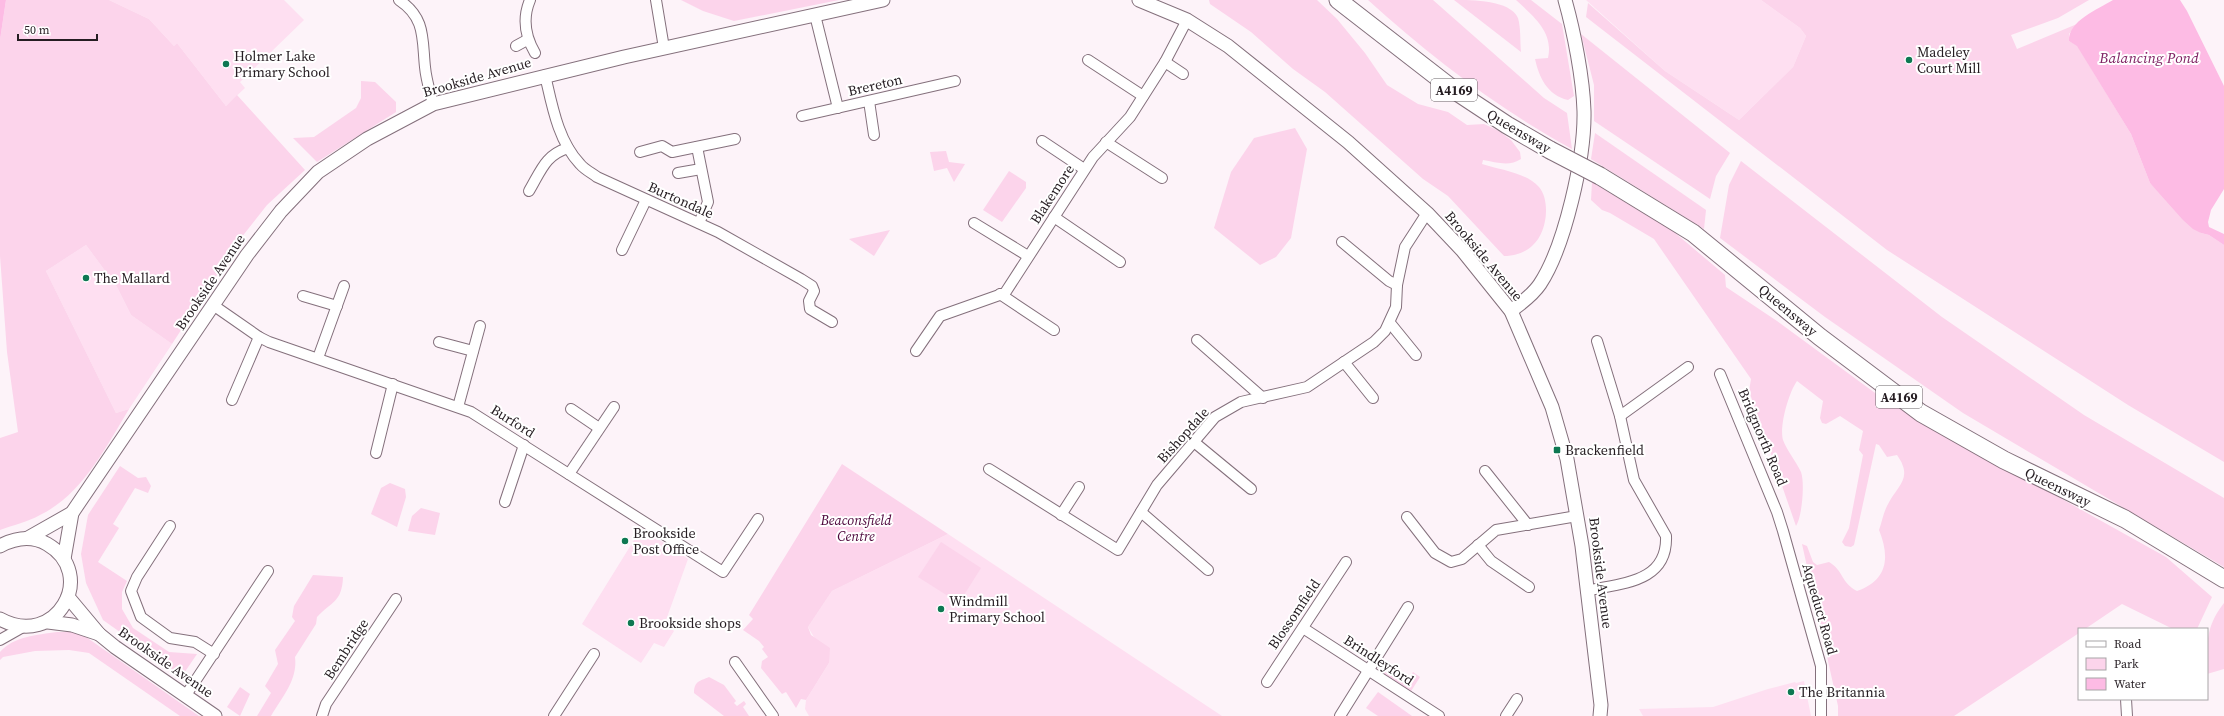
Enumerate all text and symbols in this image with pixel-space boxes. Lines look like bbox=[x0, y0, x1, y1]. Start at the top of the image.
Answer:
scale bar bbox=[18, 16, 97, 42]
text: 50 m bbox=[24, 22, 50, 38]
place label: Madeley Court Mill bbox=[1917, 42, 1981, 78]
place label: Holmer Lake Primary School bbox=[234, 46, 330, 82]
water label: Balancing Pond bbox=[2098, 47, 2199, 68]
street label: Brookside Avenue bbox=[420, 52, 534, 102]
marker: Madeley Court Mill bbox=[1904, 55, 1914, 65]
marker: Holmer Lake Primary School bbox=[221, 59, 231, 69]
street label: Brereton bbox=[846, 69, 905, 101]
road number: A4169 bbox=[1431, 79, 1477, 101]
street label: Queensway bbox=[1483, 104, 1555, 158]
street label: Blakemore bbox=[1025, 160, 1079, 228]
street label: Burtondale bbox=[645, 177, 717, 223]
street label: Brookside Avenue bbox=[1440, 207, 1528, 305]
street label: Brookside Avenue bbox=[170, 230, 250, 334]
place label: The Mallard bbox=[94, 268, 170, 288]
marker: The Mallard bbox=[81, 273, 91, 283]
street label: Queensway bbox=[1754, 279, 1822, 341]
street label: Bridgnorth Road bbox=[1733, 385, 1793, 489]
road number: A4169 bbox=[1876, 386, 1922, 408]
street label: Burford bbox=[487, 400, 539, 442]
street label: Bishopdale bbox=[1152, 403, 1214, 467]
place label: Brackenfield bbox=[1565, 440, 1644, 460]
marker: Brackenfield bbox=[1552, 445, 1562, 455]
street label: Queensway bbox=[2022, 462, 2095, 512]
park label: Beaconsfield Centre bbox=[819, 510, 892, 546]
street label: Brookside Avenue bbox=[1584, 516, 1618, 630]
place label: Brookside Post Office bbox=[633, 523, 699, 559]
marker: Brookside Post Office bbox=[620, 536, 630, 546]
street label: Aqueduct Road bbox=[1797, 561, 1843, 657]
street label: Blossomfield bbox=[1263, 575, 1325, 653]
place label: Windmill Primary School bbox=[949, 591, 1045, 627]
marker: Windmill Primary School bbox=[936, 604, 946, 614]
place label: Brookside shops bbox=[639, 613, 741, 633]
street label: Bembridge bbox=[319, 615, 373, 683]
marker: Brookside shops bbox=[626, 618, 636, 628]
street label: Brookside Avenue bbox=[114, 622, 218, 702]
legend bbox=[2078, 628, 2208, 700]
street label: Brindleyford bbox=[1340, 630, 1418, 690]
text: Road bbox=[2114, 636, 2141, 652]
text: Park bbox=[2114, 656, 2139, 672]
text: Water bbox=[2114, 676, 2146, 692]
place label: The Britannia bbox=[1799, 682, 1886, 702]
marker: The Britannia bbox=[1786, 687, 1796, 697]

